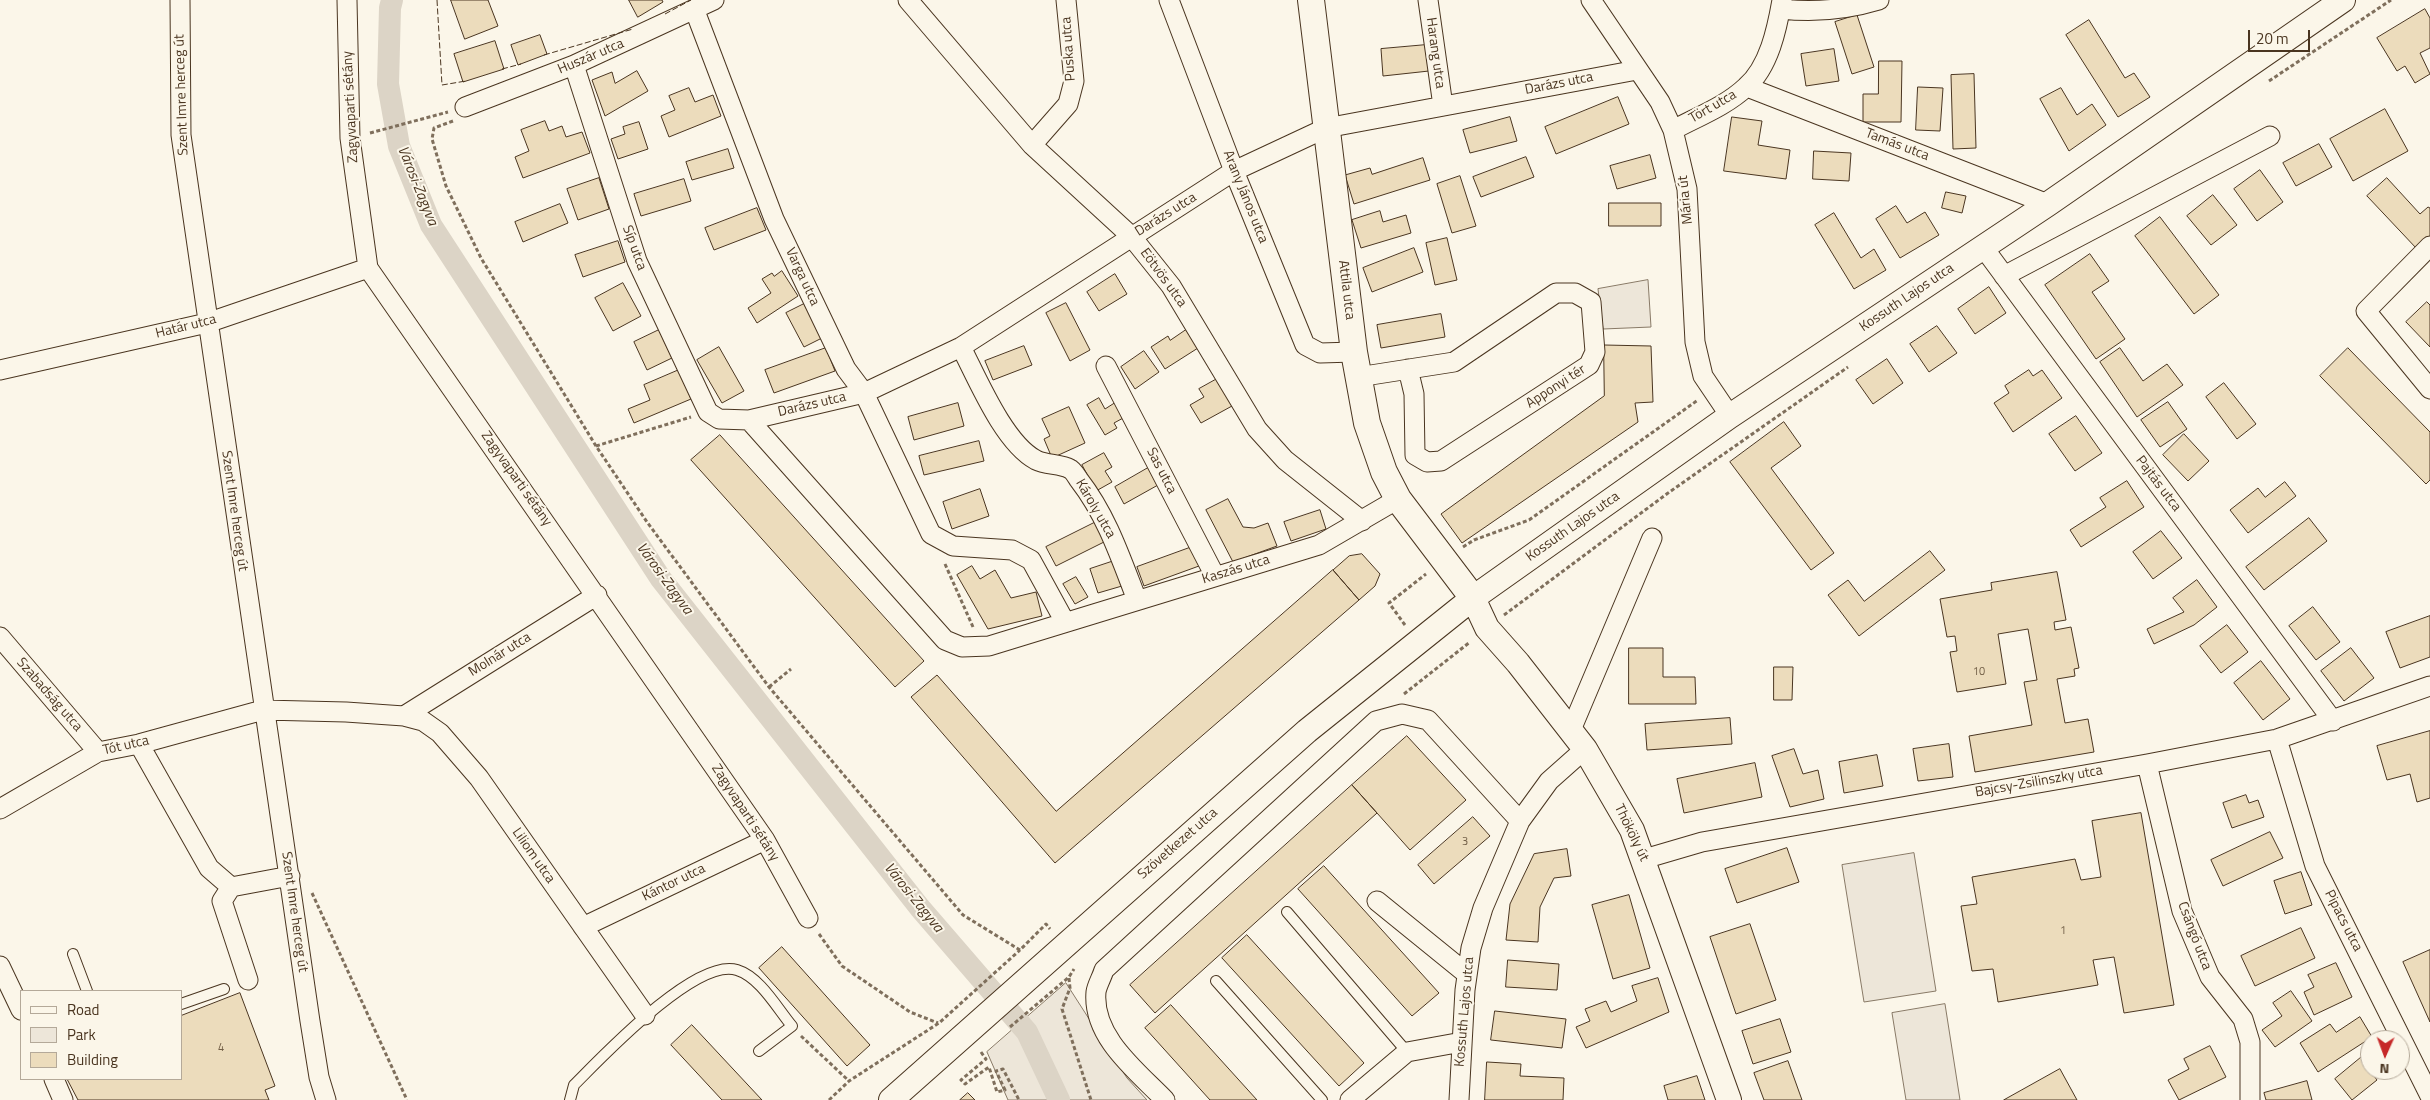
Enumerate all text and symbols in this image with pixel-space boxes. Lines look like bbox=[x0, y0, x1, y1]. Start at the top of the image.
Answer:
street label: Puska utca bbox=[1058, 16, 1080, 82]
street label: Harang utca bbox=[1422, 16, 1448, 90]
scale bar bbox=[2250, 20, 2312, 52]
text: 20 m bbox=[2256, 27, 2289, 50]
street label: Szent Imre herceg út bbox=[171, 34, 193, 156]
street label: Huszár utca bbox=[555, 36, 627, 78]
street label: Zagyvaparti sétány bbox=[340, 51, 362, 163]
street label: Darázs utca bbox=[1523, 69, 1595, 99]
street label: Tört utca bbox=[1686, 87, 1740, 127]
street label: Tamás utca bbox=[1863, 125, 1931, 165]
water label: Városi-Zagyva bbox=[393, 144, 441, 228]
street label: Arany János utca bbox=[1219, 148, 1271, 246]
street label: Mária út bbox=[1675, 175, 1697, 225]
street label: Darázs utca bbox=[1132, 190, 1200, 240]
street label: Síp utca bbox=[618, 223, 650, 273]
street label: Varga utca bbox=[781, 245, 823, 309]
street label: Eötvös utca bbox=[1136, 245, 1190, 311]
street label: Attila utca bbox=[1334, 259, 1358, 321]
street label: Kossuth Lajos utca bbox=[1857, 260, 1957, 336]
street label: Határ utca bbox=[154, 311, 218, 343]
street label: Apponyi tér bbox=[1523, 362, 1589, 412]
street label: Darázs utca bbox=[776, 389, 848, 421]
street label: Zagyvaparti sétány bbox=[477, 428, 555, 530]
street label: Sas utca bbox=[1142, 445, 1180, 497]
street label: Szent Imre herceg út bbox=[217, 450, 251, 572]
street label: Pajtás utca bbox=[2132, 453, 2184, 515]
street label: Károly utca bbox=[1071, 476, 1119, 542]
street label: Kossuth Lajos utca bbox=[1523, 488, 1623, 566]
water label: Városi-Zagyva bbox=[632, 540, 696, 618]
street label: Kaszás utca bbox=[1200, 552, 1272, 588]
street label: Molnár utca bbox=[466, 629, 534, 681]
street label: Szabadság utca bbox=[12, 655, 86, 735]
house number: 10 bbox=[1973, 665, 1985, 679]
street label: Tót utca bbox=[101, 733, 151, 759]
street label: Zagyvaparti sétány bbox=[707, 761, 783, 865]
street label: Bajcsy-Zsilinszky utca bbox=[1974, 763, 2104, 801]
street label: Thököly út bbox=[1610, 802, 1652, 864]
street label: Szövetkezet utca bbox=[1135, 805, 1221, 883]
street label: Liliom utca bbox=[508, 825, 558, 887]
house number: 3 bbox=[1462, 835, 1468, 849]
street label: Szent Imre herceg út bbox=[277, 851, 311, 973]
water label: Városi-Zagyva bbox=[879, 860, 947, 936]
street label: Kántor utca bbox=[640, 861, 708, 905]
street label: Pipacs utca bbox=[2320, 887, 2366, 955]
street label: Csángó utca bbox=[2173, 899, 2215, 973]
house number: 1 bbox=[2060, 924, 2066, 938]
street label: Kossuth Lajos utca bbox=[1452, 956, 1478, 1068]
legend bbox=[20, 990, 182, 1080]
text: Road bbox=[67, 998, 99, 1021]
text: Park bbox=[67, 1023, 96, 1046]
north arrow bbox=[2360, 1030, 2410, 1080]
house number: 4 bbox=[218, 1041, 224, 1055]
text: Building bbox=[67, 1048, 118, 1071]
text: N bbox=[2379, 1059, 2390, 1080]

